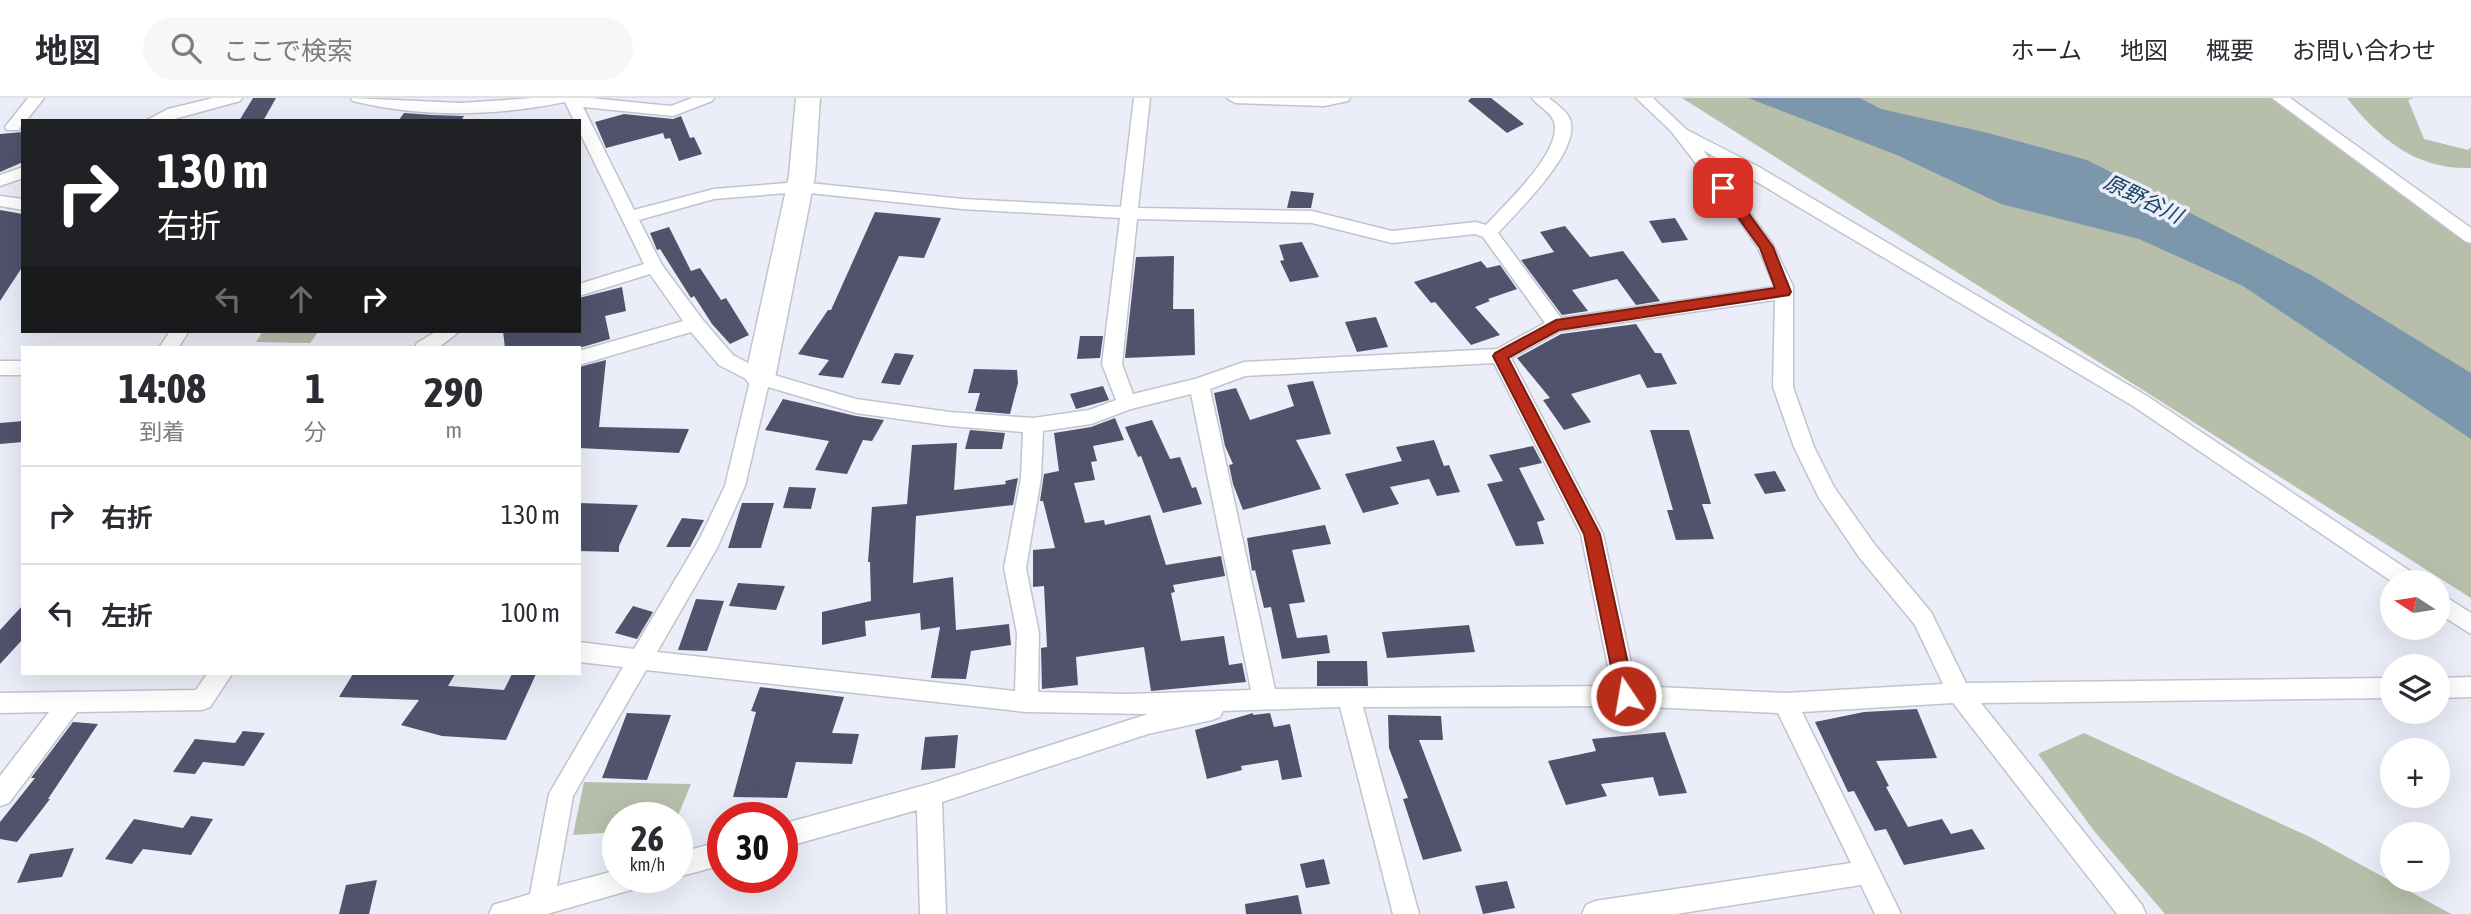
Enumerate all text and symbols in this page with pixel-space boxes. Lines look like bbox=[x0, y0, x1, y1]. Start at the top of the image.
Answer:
search box bbox=[143, 17, 633, 80]
icon: search bbox=[167, 29, 205, 67]
text: 地図 bbox=[35, 31, 101, 69]
text: ここで検索 bbox=[223, 36, 353, 66]
text: ホーム bbox=[2011, 37, 2082, 64]
text: 地図 bbox=[2120, 37, 2168, 64]
text: 概要 bbox=[2206, 37, 2254, 64]
text: お問い合わせ bbox=[2292, 37, 2436, 64]
text: 130 m bbox=[157, 142, 268, 198]
icon: right bbox=[42, 147, 133, 238]
pin bbox=[1693, 158, 1753, 218]
icon: arrive bbox=[1704, 169, 1742, 207]
water label: 原野谷川 bbox=[2100, 169, 2188, 228]
text: 右折 bbox=[157, 207, 221, 244]
icon: left bbox=[209, 280, 247, 318]
icon: ahead bbox=[282, 280, 320, 318]
icon: right bbox=[355, 280, 393, 318]
text: 14:08 bbox=[119, 364, 206, 412]
text: 1 bbox=[305, 364, 325, 412]
text: 290 bbox=[424, 368, 483, 416]
text: m bbox=[445, 417, 462, 443]
text: 到着 bbox=[139, 419, 185, 445]
text: 分 bbox=[304, 419, 327, 445]
icon: right bbox=[42, 496, 80, 534]
text: 130 m bbox=[501, 500, 560, 530]
text: 右折 bbox=[101, 503, 153, 533]
north arrow bbox=[2380, 570, 2450, 640]
map controls bbox=[2380, 570, 2450, 892]
icon: left bbox=[42, 594, 80, 632]
text: 100 m bbox=[501, 598, 560, 628]
text: 左折 bbox=[101, 601, 153, 631]
button: layers bbox=[2380, 654, 2450, 724]
position arrow bbox=[1589, 659, 1663, 733]
button: + bbox=[2380, 738, 2450, 808]
speed limit sign: 30 bbox=[707, 802, 798, 893]
text: 26 bbox=[631, 818, 664, 858]
button: − bbox=[2380, 822, 2450, 892]
text: km/h bbox=[630, 854, 665, 875]

